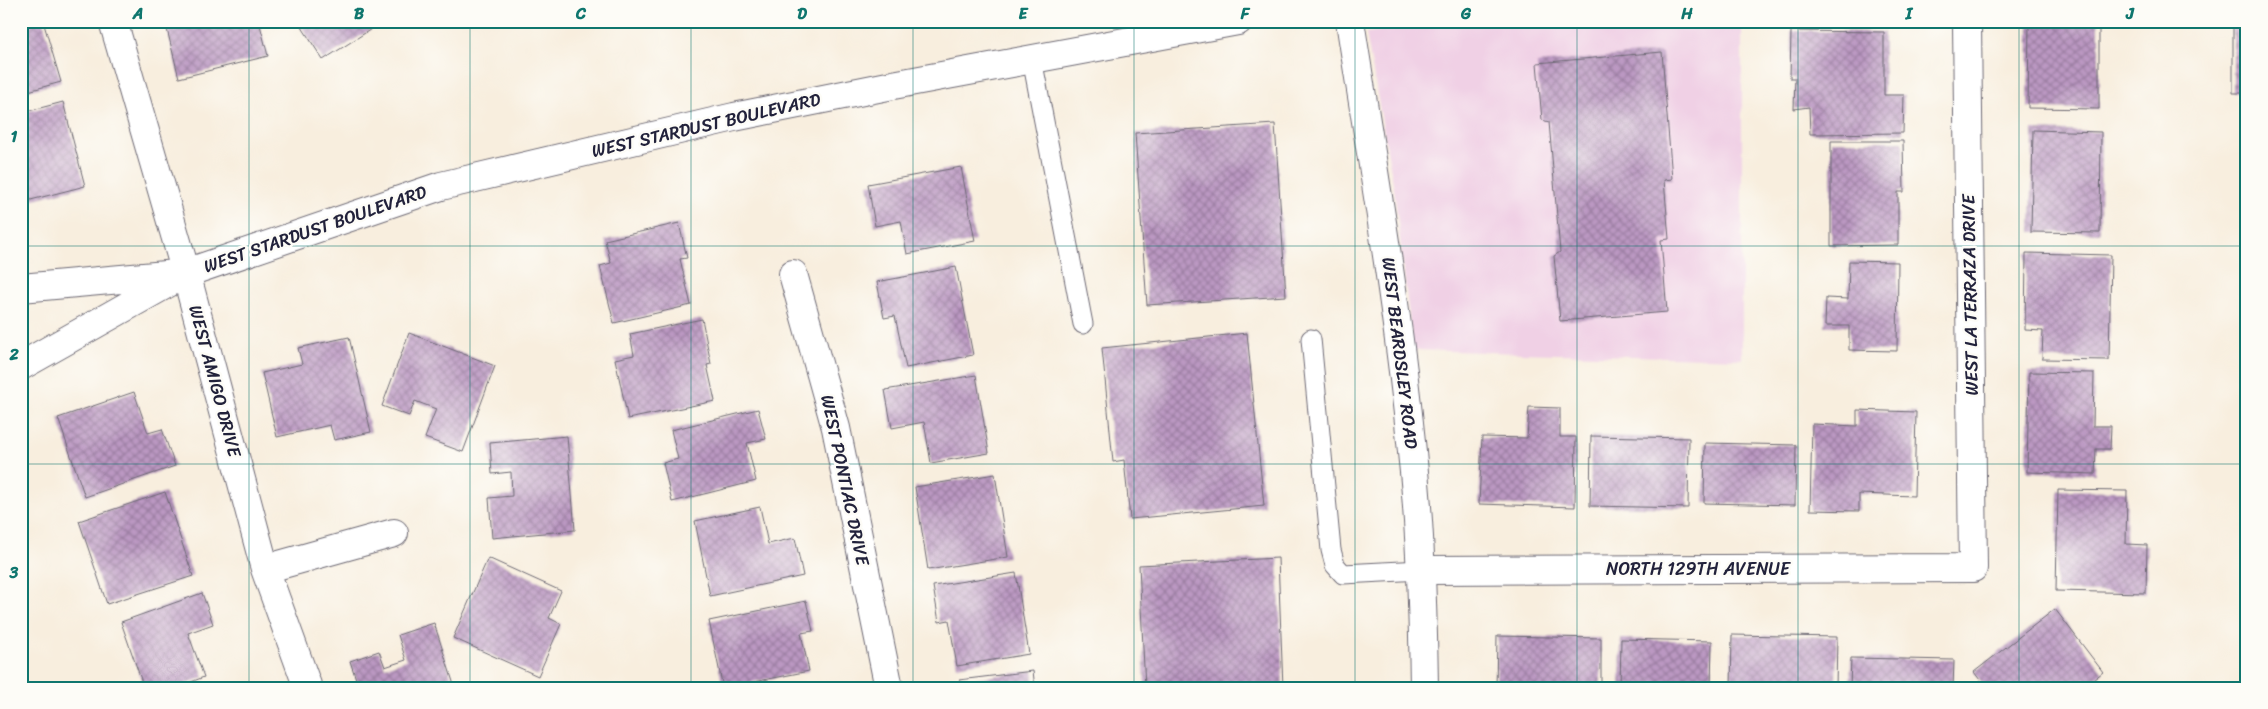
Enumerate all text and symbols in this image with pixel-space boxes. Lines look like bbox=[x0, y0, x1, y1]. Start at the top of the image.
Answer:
text: A bbox=[132, 0, 143, 28]
text: B bbox=[354, 0, 365, 28]
text: C bbox=[575, 0, 587, 28]
text: D bbox=[797, 0, 807, 28]
text: E bbox=[1019, 0, 1029, 28]
text: F bbox=[1240, 0, 1251, 28]
text: G bbox=[1460, 0, 1472, 28]
text: H bbox=[1680, 0, 1693, 28]
text: I bbox=[1905, 0, 1914, 28]
text: J bbox=[2125, 0, 2135, 28]
street label: WEST STARDUST BOULEVARD bbox=[588, 83, 824, 167]
text: 1 bbox=[11, 122, 18, 151]
street label: WEST STARDUST BOULEVARD bbox=[199, 176, 431, 282]
street label: WEST LA TERRAZA DRIVE bbox=[1952, 193, 1988, 396]
street label: WEST BEARDSLEY ROAD bbox=[1372, 255, 1428, 451]
street label: WEST AMIGO DRIVE bbox=[179, 301, 251, 462]
text: 2 bbox=[8, 340, 19, 369]
street label: WEST PONTIAC DRIVE bbox=[811, 392, 879, 569]
street label: NORTH 129TH AVENUE bbox=[1606, 553, 1791, 585]
text: 3 bbox=[9, 558, 19, 587]

